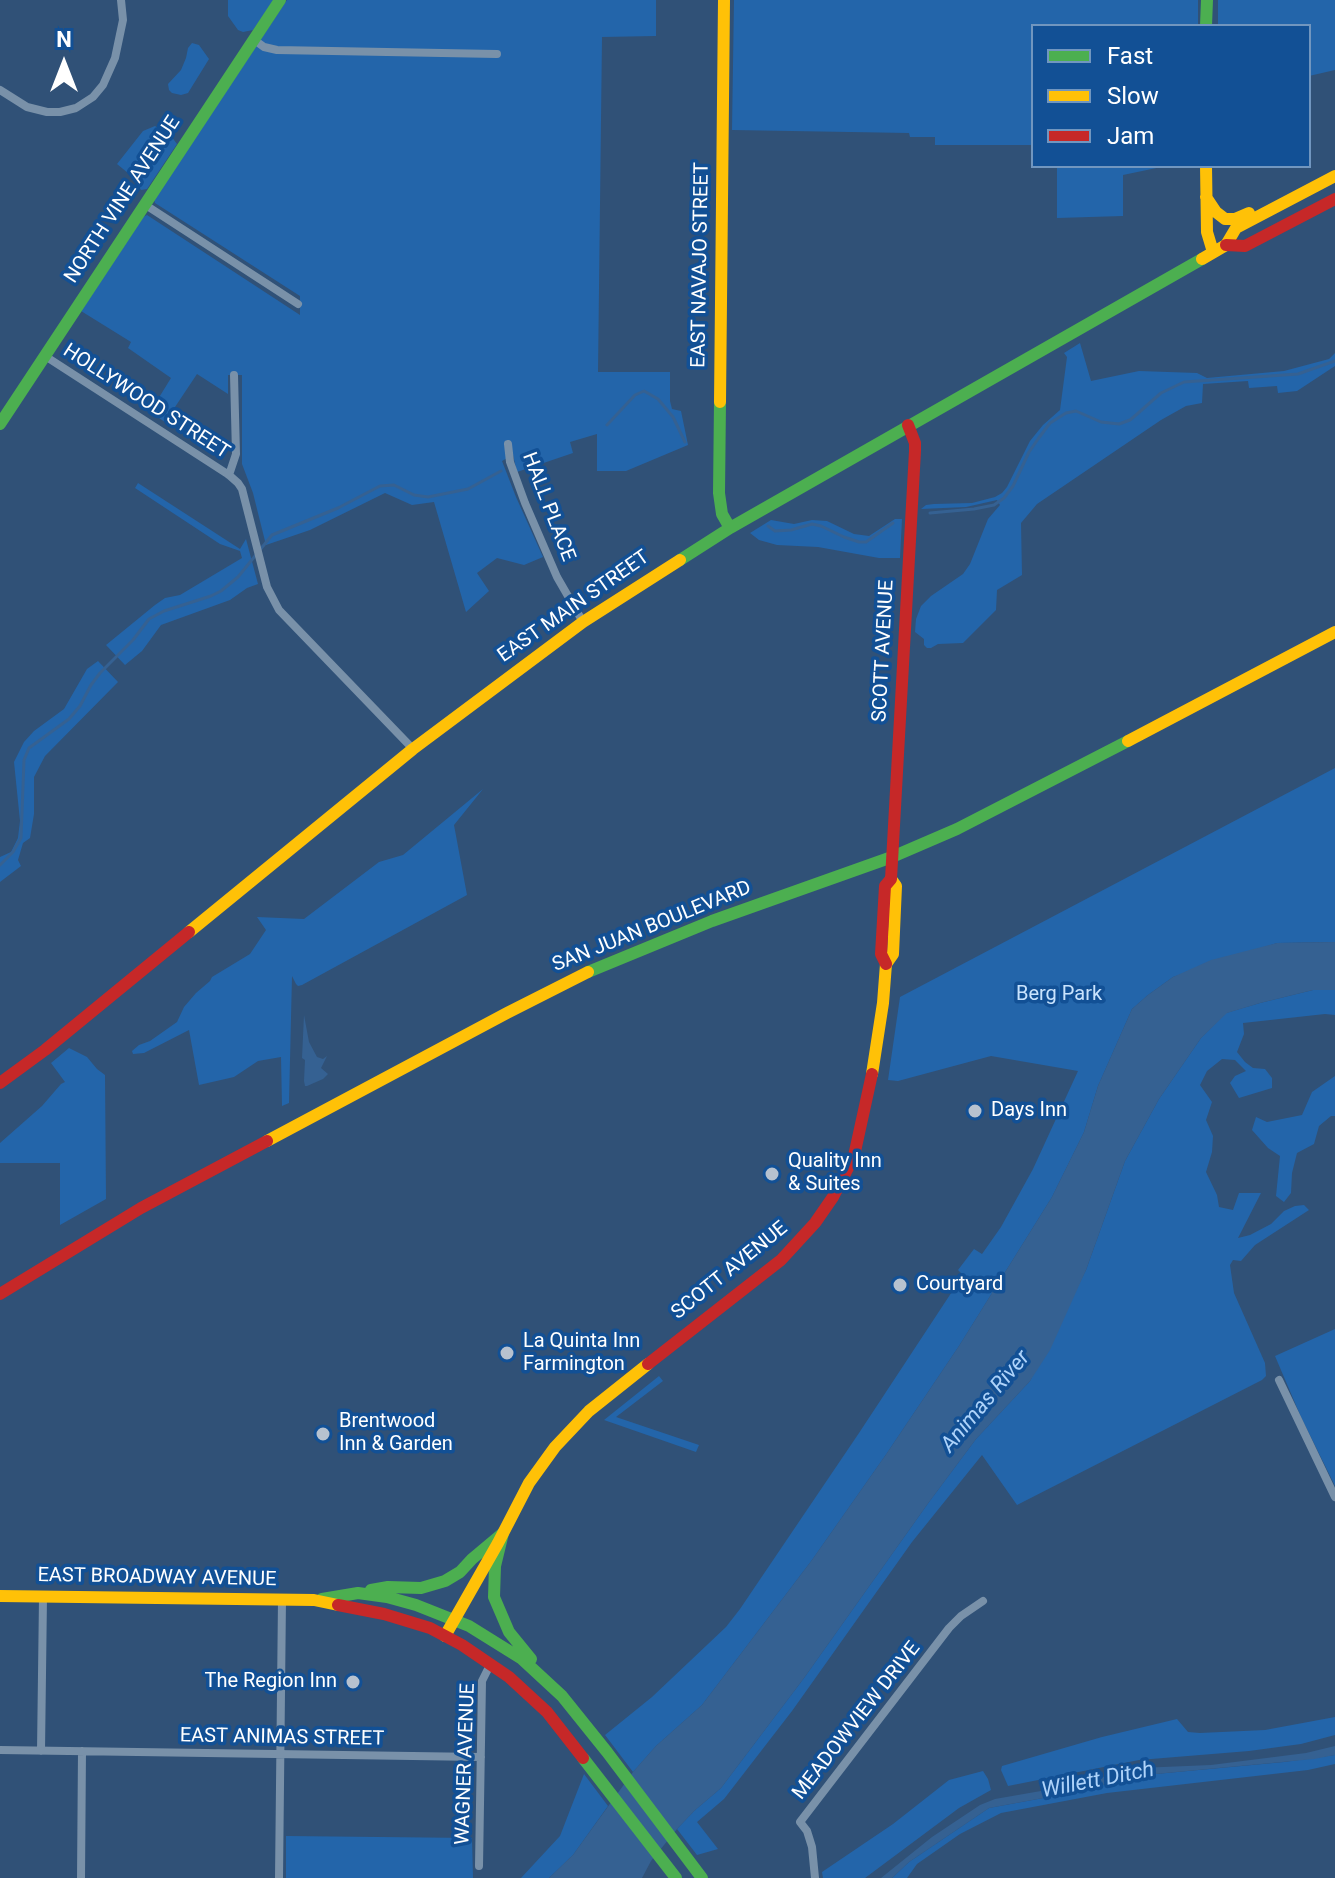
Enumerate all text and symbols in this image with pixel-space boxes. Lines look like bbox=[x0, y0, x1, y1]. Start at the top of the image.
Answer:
north arrow bbox=[24, 24, 104, 104]
legend bbox=[1031, 24, 1311, 168]
text: N bbox=[56, 27, 72, 52]
text: Fast bbox=[1107, 42, 1153, 70]
text: Slow bbox=[1107, 82, 1159, 110]
street label: NORTH VINE AVENUE bbox=[60, 112, 186, 288]
text: Jam bbox=[1107, 122, 1154, 150]
street label: EAST NAVAJO STREET bbox=[687, 162, 715, 368]
street label: HOLLYWOOD STREET bbox=[58, 339, 234, 465]
street label: HALL PLACE bbox=[516, 449, 580, 565]
street label: EAST MAIN STREET bbox=[494, 546, 654, 668]
street label: SCOTT AVENUE bbox=[868, 579, 900, 723]
street label: SAN JUAN BOULEVARD bbox=[549, 876, 755, 978]
park label: Berg Park bbox=[1016, 983, 1102, 1007]
place label: Days Inn bbox=[991, 1099, 1067, 1123]
marker: Days Inn bbox=[966, 1102, 984, 1120]
place label: Quality Inn & Suites bbox=[788, 1150, 882, 1197]
marker: Quality Inn & Suites bbox=[763, 1165, 781, 1183]
street label: SCOTT AVENUE bbox=[667, 1217, 793, 1325]
place label: Courtyard bbox=[916, 1273, 1003, 1297]
marker: Courtyard bbox=[891, 1276, 909, 1294]
place label: La Quinta Inn Farmington bbox=[523, 1330, 640, 1377]
marker: La Quinta Inn Farmington bbox=[498, 1344, 516, 1362]
water label: Animas River bbox=[936, 1346, 1036, 1458]
place label: Brentwood Inn & Garden bbox=[339, 1410, 453, 1457]
marker: Brentwood Inn & Garden bbox=[314, 1425, 332, 1443]
street label: EAST BROADWAY AVENUE bbox=[37, 1564, 277, 1592]
street label: MEADOWVIEW DRIVE bbox=[788, 1637, 926, 1805]
place label: The Region Inn bbox=[205, 1670, 337, 1694]
marker: The Region Inn bbox=[344, 1673, 362, 1691]
street label: WAGNER AVENUE bbox=[451, 1683, 481, 1845]
street label: EAST ANIMAS STREET bbox=[180, 1724, 384, 1752]
water label: Willett Ditch bbox=[1039, 1757, 1157, 1805]

